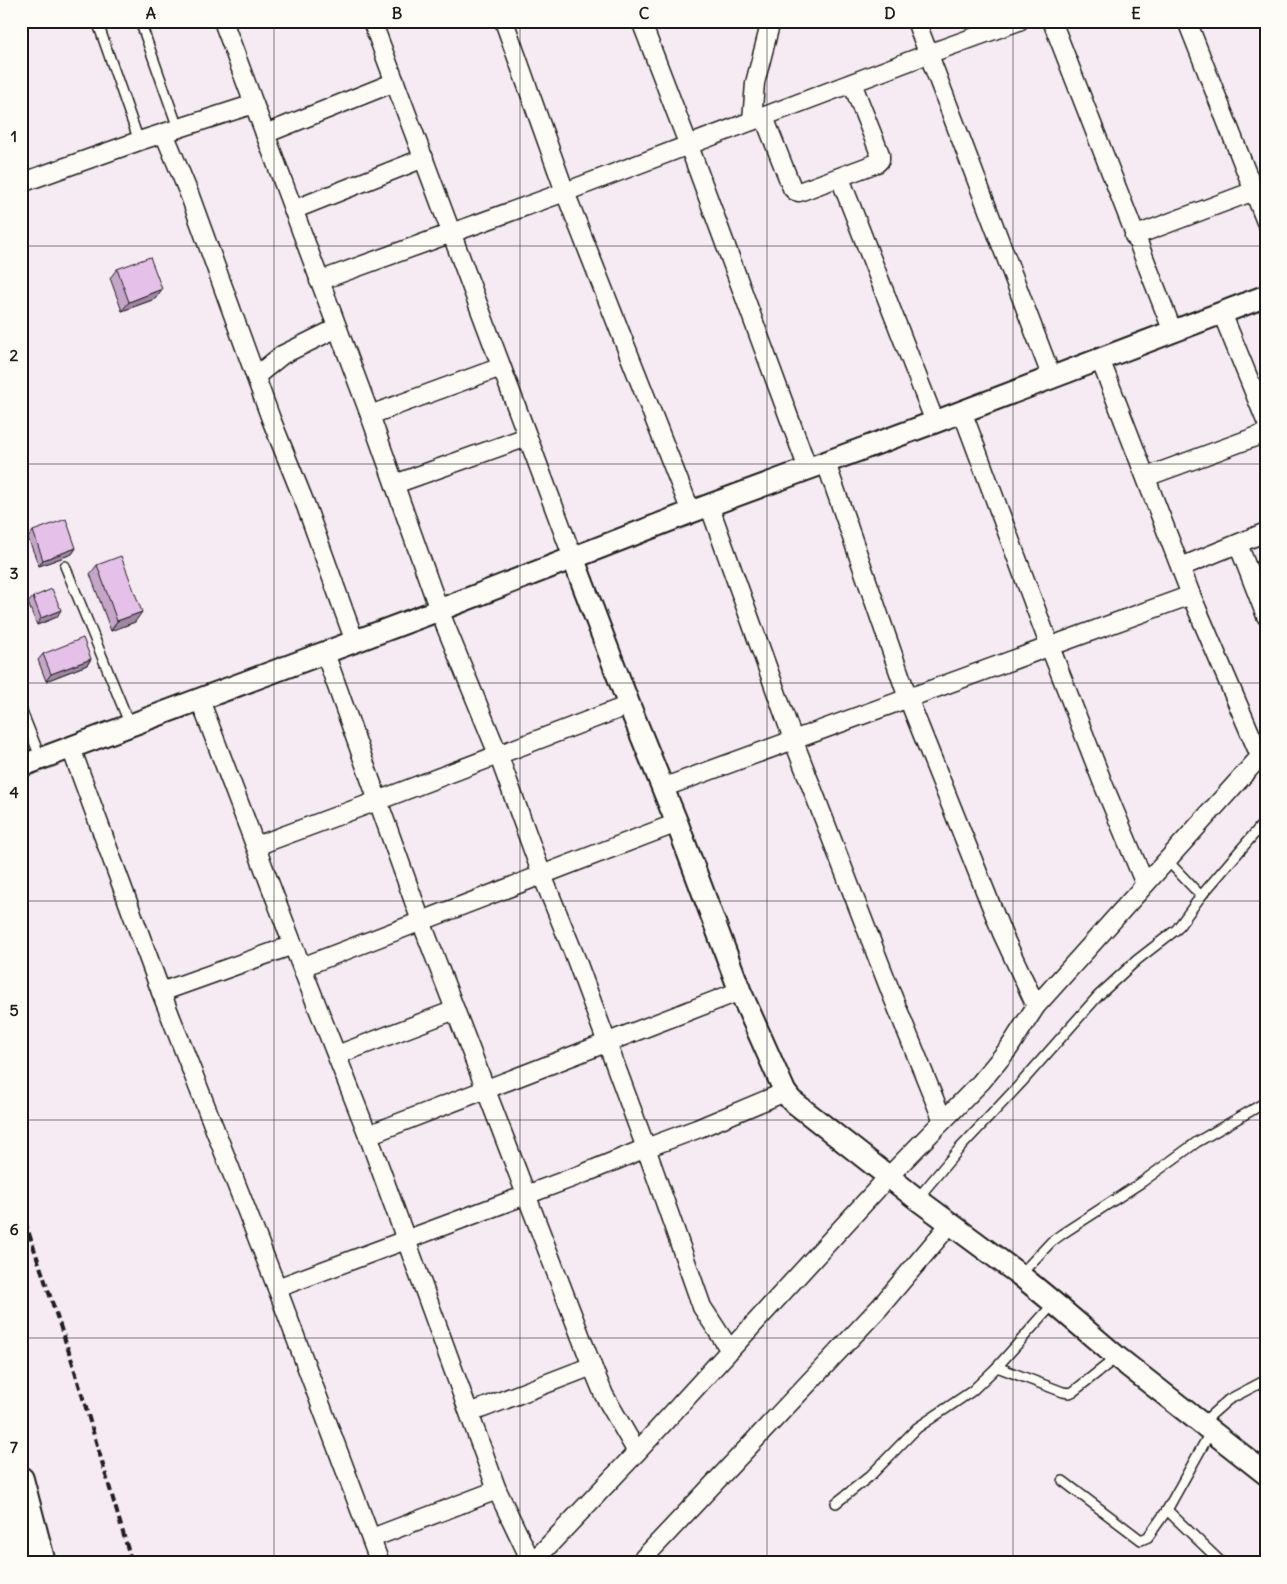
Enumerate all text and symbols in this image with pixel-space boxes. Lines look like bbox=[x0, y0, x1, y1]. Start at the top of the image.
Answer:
text: A bbox=[146, 3, 156, 23]
text: B bbox=[392, 3, 403, 23]
text: C bbox=[639, 3, 650, 23]
text: D bbox=[884, 3, 896, 23]
text: E bbox=[1131, 3, 1141, 23]
text: 1 bbox=[11, 126, 17, 146]
text: 2 bbox=[10, 345, 19, 365]
text: 3 bbox=[9, 563, 19, 583]
text: 4 bbox=[9, 782, 19, 802]
text: 5 bbox=[9, 1000, 19, 1020]
text: 6 bbox=[9, 1219, 19, 1239]
text: 7 bbox=[10, 1437, 18, 1457]

